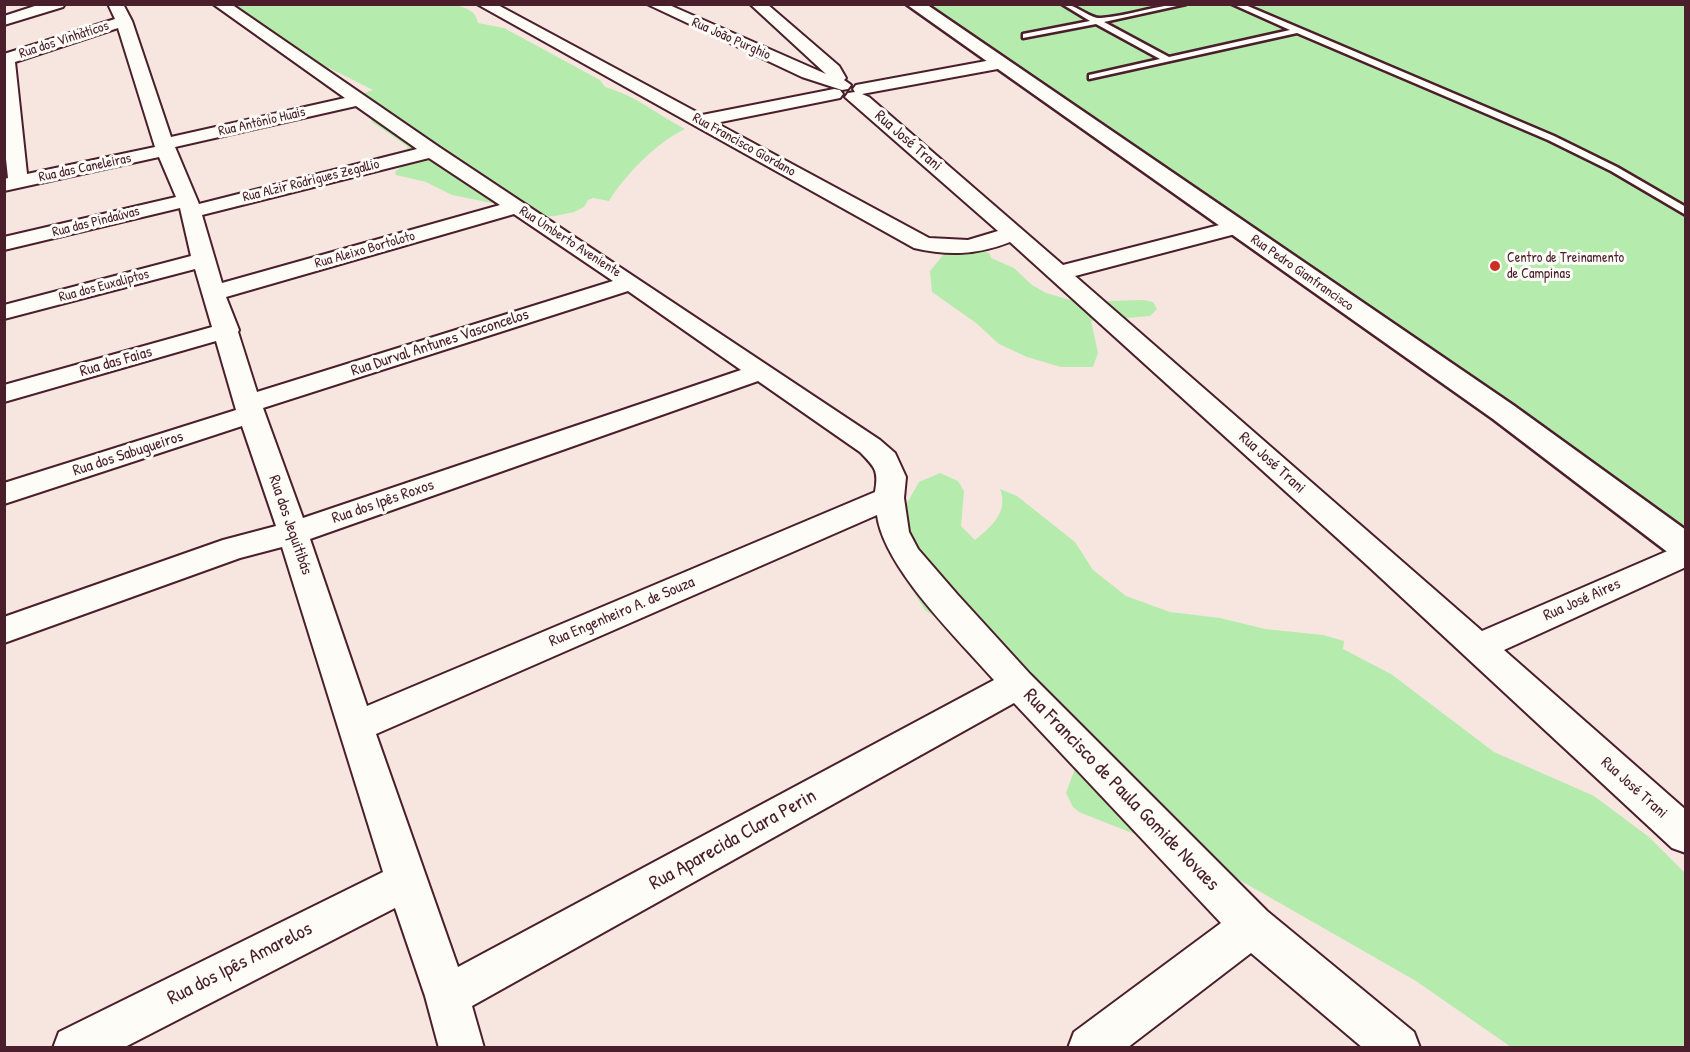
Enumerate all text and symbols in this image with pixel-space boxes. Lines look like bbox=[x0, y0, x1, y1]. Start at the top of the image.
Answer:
street label: Rua João Purghio bbox=[689, 14, 773, 64]
street label: Rua dos Vinháticos bbox=[17, 18, 111, 62]
street label: Rua Antônio Huais bbox=[217, 104, 307, 140]
street label: Rua José Trani bbox=[870, 107, 946, 175]
street label: Rua Francisco Giordano bbox=[690, 110, 798, 180]
street label: Rua das Caneleiras bbox=[37, 150, 133, 186]
street label: Rua Alzir Rodrigues Zegallio bbox=[241, 156, 381, 206]
street label: Rua das Pindaúvas bbox=[51, 203, 141, 241]
street label: Rua Umberto Aveniente bbox=[516, 203, 624, 281]
street label: Rua Aleixo Bortoloto bbox=[313, 228, 417, 272]
street label: Rua Pedro Gianfrancisco bbox=[1247, 231, 1357, 315]
place label: Centro de Treinamento de Campinas bbox=[1507, 250, 1624, 282]
marker: Centro de Treinamento de Campinas bbox=[1488, 259, 1502, 273]
street label: Rua dos Euxaliptos bbox=[57, 266, 151, 306]
street label: Rua Durval Antunes Vasconcelos bbox=[349, 305, 531, 381]
street label: Rua das Faias bbox=[78, 343, 154, 381]
street label: Rua dos Sabugueiros bbox=[70, 427, 186, 481]
street label: Rua José Trani bbox=[1235, 428, 1309, 498]
street label: Rua dos Jequitibás bbox=[264, 473, 316, 577]
street label: Rua dos Ipês Roxos bbox=[330, 476, 436, 528]
street label: Rua Engenheiro A. de Souza bbox=[546, 573, 698, 651]
street label: Rua José Aires bbox=[1541, 574, 1623, 626]
street label: Rua Francisco de Paula Gomide Novaes bbox=[1018, 684, 1224, 896]
street label: Rua José Trani bbox=[1597, 753, 1671, 823]
street label: Rua Aparecida Clara Perin bbox=[645, 784, 821, 896]
street label: Rua dos Ipês Amarelos bbox=[164, 917, 316, 1011]

